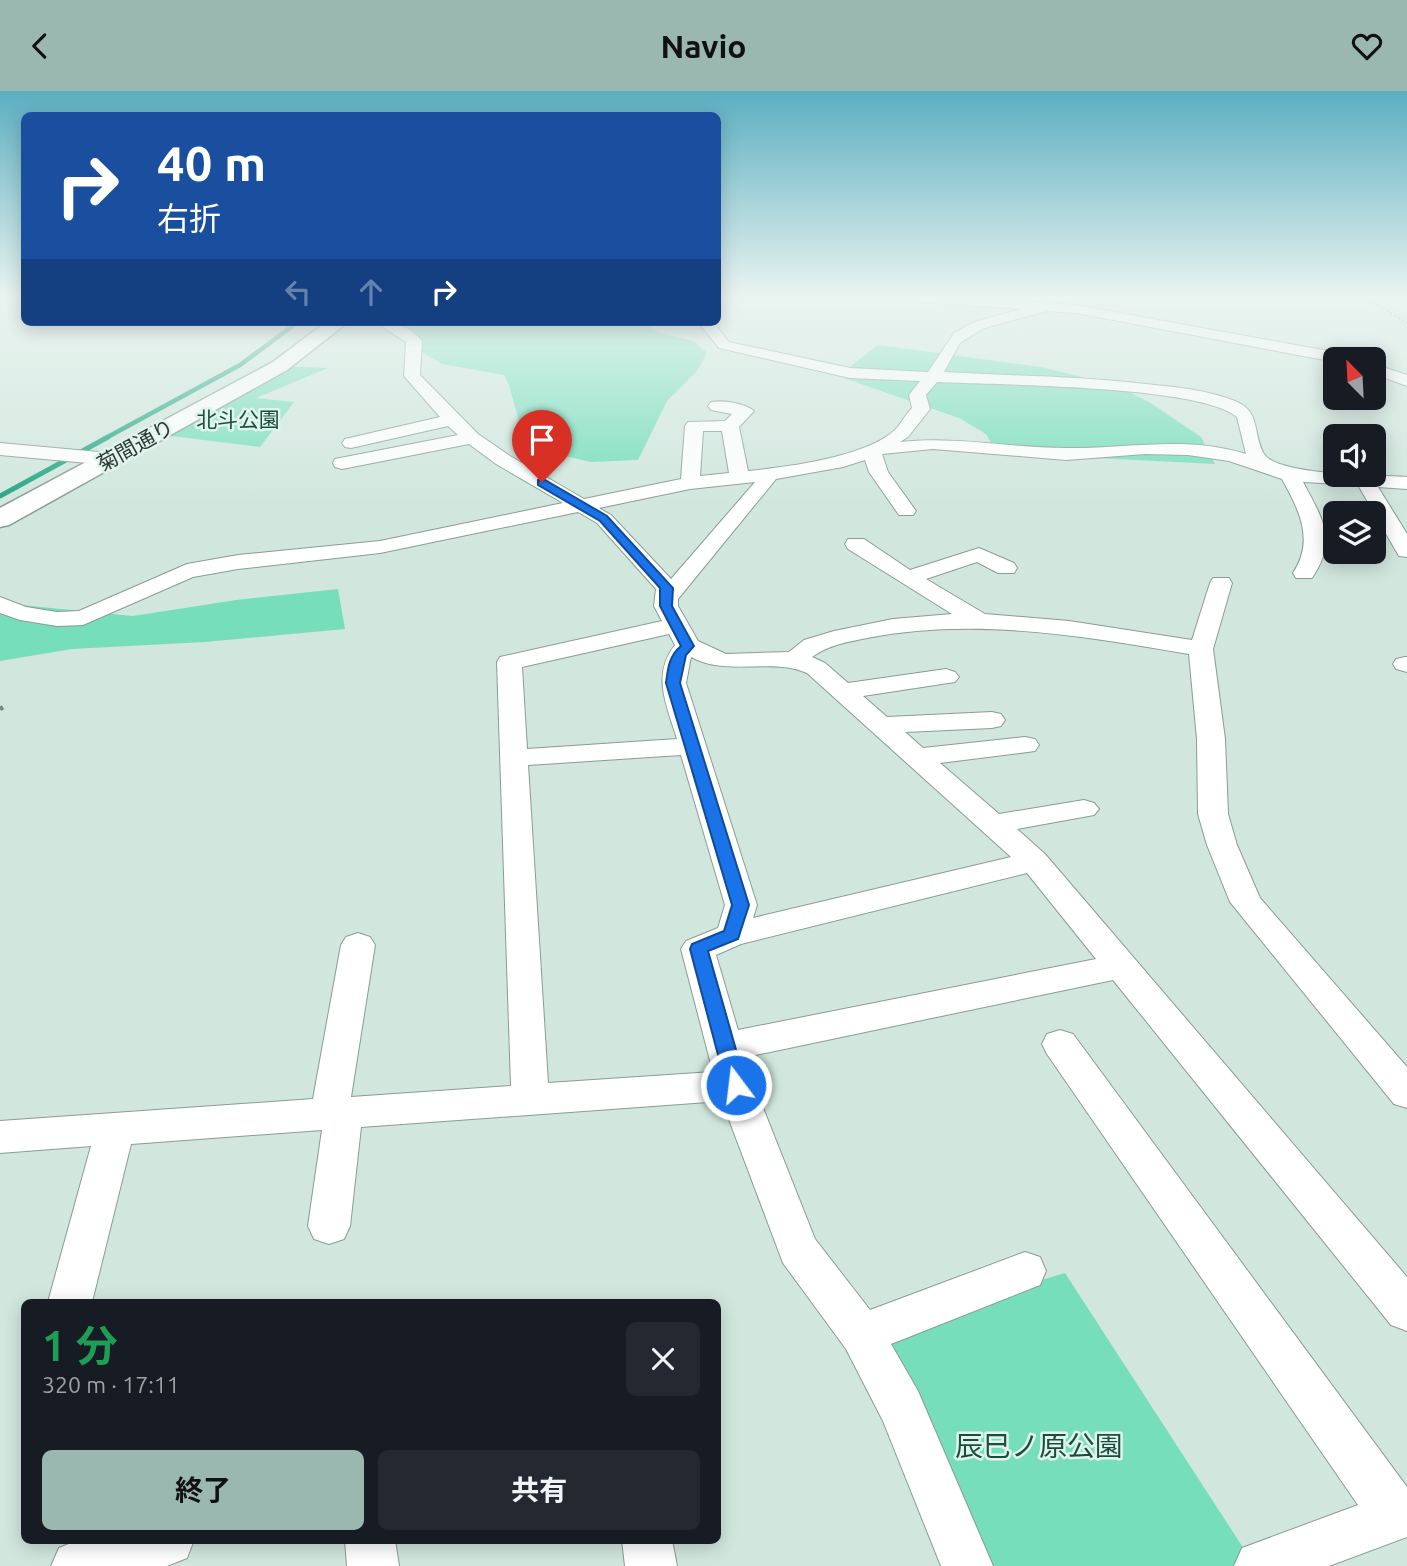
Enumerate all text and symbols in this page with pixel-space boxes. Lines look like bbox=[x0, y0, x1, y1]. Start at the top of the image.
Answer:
icon: back bbox=[21, 27, 59, 65]
icon: heart bbox=[1348, 27, 1386, 65]
text: Navio bbox=[660, 28, 747, 64]
text: 40 m bbox=[157, 135, 266, 190]
icon: right bbox=[42, 140, 133, 231]
text: 右折 bbox=[157, 200, 221, 236]
icon: left bbox=[279, 273, 317, 311]
icon: ahead bbox=[352, 273, 390, 311]
icon: right bbox=[425, 273, 463, 311]
north arrow bbox=[1323, 347, 1386, 409]
map controls bbox=[1323, 347, 1386, 564]
park label: 北斗公園 bbox=[196, 407, 280, 431]
pin bbox=[512, 410, 572, 482]
street label: 菊間通り bbox=[92, 414, 178, 476]
icon: arrive bbox=[523, 421, 561, 459]
button: sound bbox=[1323, 424, 1386, 487]
button: layers bbox=[1323, 501, 1386, 564]
position arrow bbox=[699, 1048, 773, 1122]
text: 1 分 bbox=[42, 1322, 118, 1369]
button: close bbox=[626, 1322, 700, 1396]
text: 320 m · 17:11 bbox=[42, 1372, 180, 1397]
park label: 辰巳ノ原公園 bbox=[955, 1430, 1123, 1461]
button: 終了 bbox=[42, 1450, 364, 1530]
button: 共有 bbox=[378, 1450, 700, 1530]

